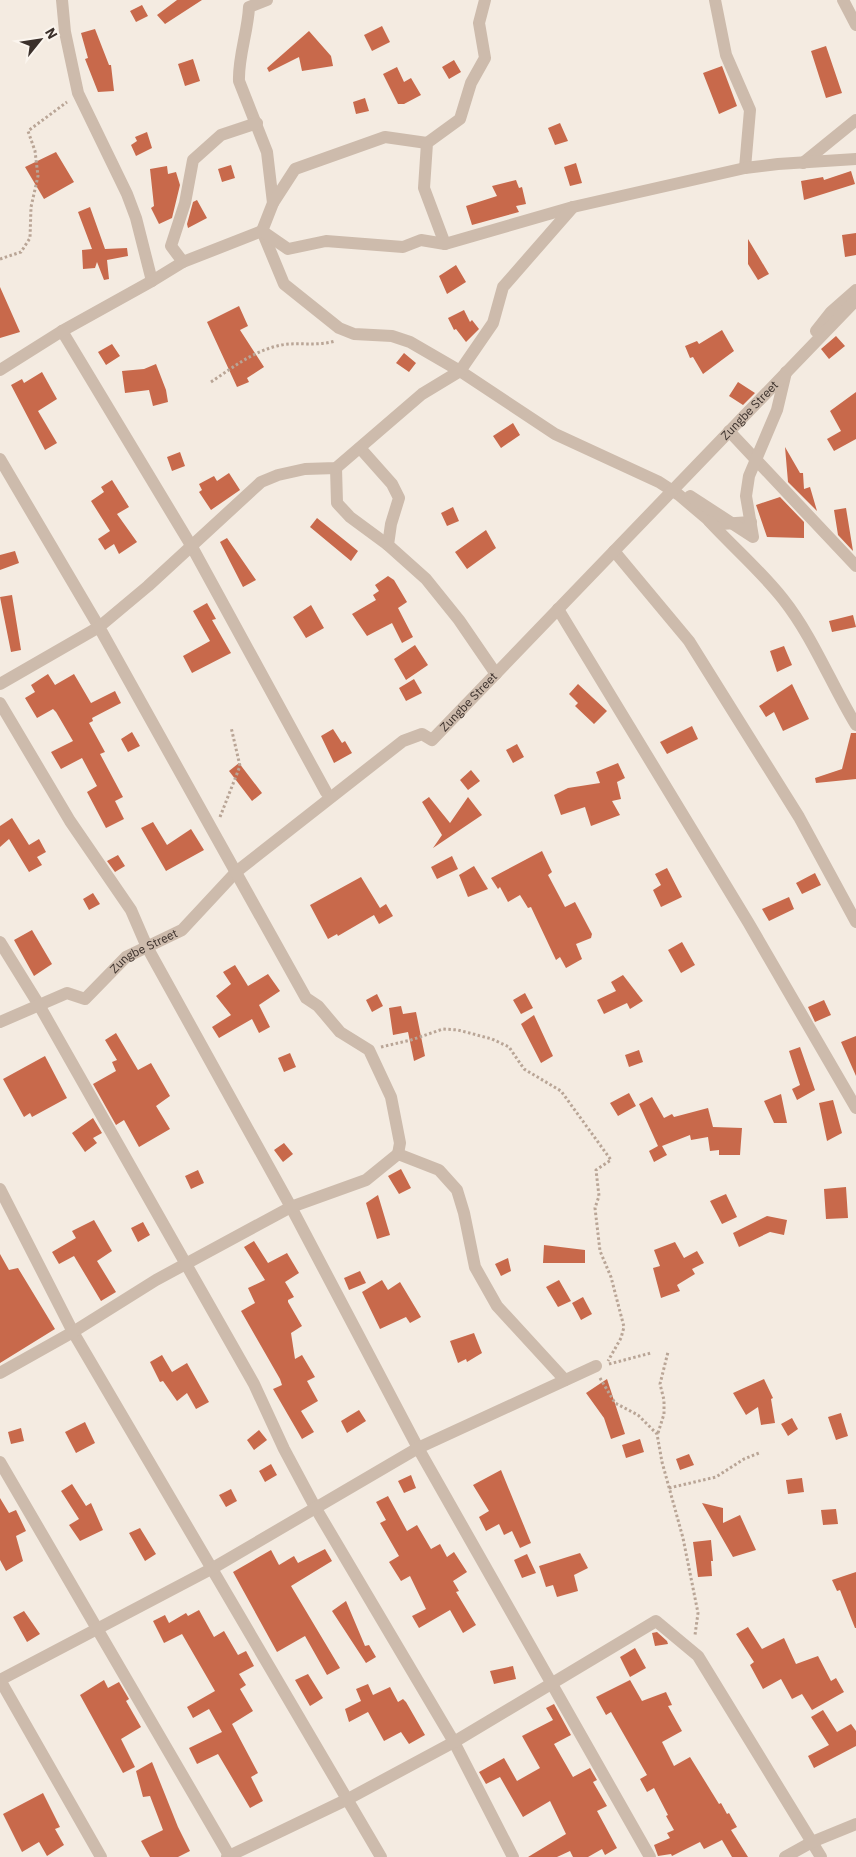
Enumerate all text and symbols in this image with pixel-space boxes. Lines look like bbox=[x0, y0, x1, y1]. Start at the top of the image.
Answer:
north arrow bbox=[15, 15, 65, 65]
text: N bbox=[41, 25, 62, 42]
street label: Zungbe Street bbox=[717, 377, 781, 443]
street label: Zungbe Street bbox=[436, 669, 500, 734]
street label: Zungbe Street bbox=[106, 925, 180, 976]

